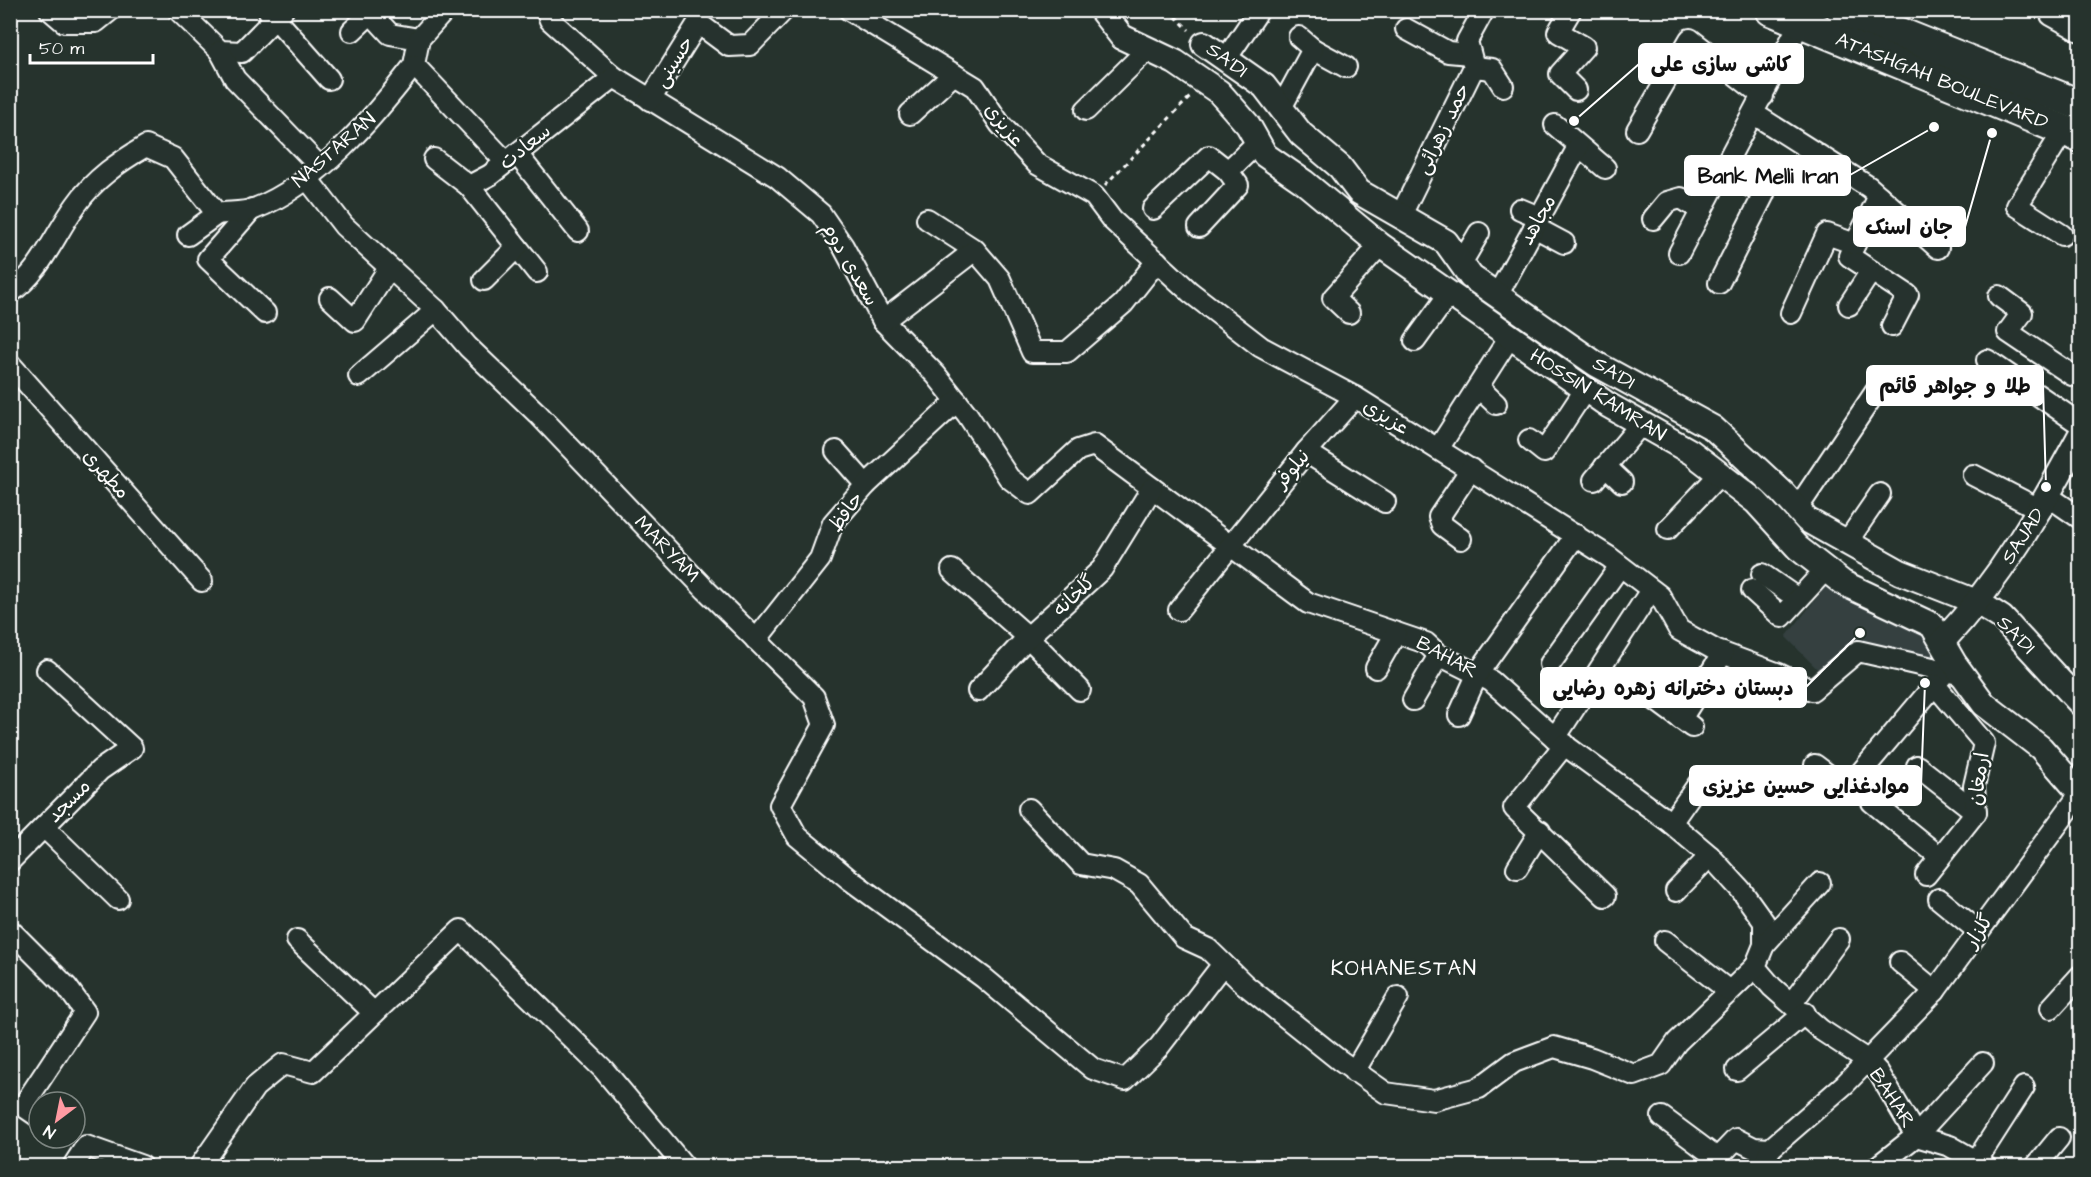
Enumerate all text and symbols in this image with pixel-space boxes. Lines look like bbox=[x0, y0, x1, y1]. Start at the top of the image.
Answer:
street label: ATASHGAH BOULEVARD bbox=[1832, 26, 2052, 136]
scale bar bbox=[30, 27, 153, 65]
street label: حسینی bbox=[647, 31, 701, 93]
street label: SA'DI bbox=[1201, 35, 1253, 85]
text: 50 m bbox=[39, 36, 84, 61]
callout: کاشی سازی علی bbox=[1639, 44, 1803, 83]
text: کاشی سازی علی bbox=[1651, 50, 1792, 79]
street label: حمد زهرائی bbox=[1409, 79, 1477, 179]
street label: عزیزی bbox=[977, 97, 1031, 153]
street label: NASTARAN bbox=[286, 106, 382, 194]
street label: سعادت bbox=[493, 117, 557, 177]
callout: Bank Melli Iran bbox=[1685, 156, 1850, 195]
text: Bank Melli Iran bbox=[1698, 162, 1839, 191]
street label: مجاهد bbox=[1513, 190, 1563, 250]
callout: جان اسنک bbox=[1854, 207, 1965, 246]
text: جان اسنک bbox=[1865, 213, 1953, 242]
street label: سعدی دوم bbox=[814, 217, 885, 312]
street label: HOSSIN KAMRAN bbox=[1524, 342, 1672, 448]
street label: SA'DI bbox=[1588, 350, 1640, 396]
callout: طلا و جواهر قائم bbox=[1867, 366, 2043, 405]
text: طلا و جواهر قائم bbox=[1879, 372, 2031, 402]
street label: عزیزی bbox=[1358, 392, 1414, 442]
street label: مطهری bbox=[76, 443, 136, 505]
street label: نیلوفر bbox=[1266, 443, 1317, 496]
street label: حافظ bbox=[822, 486, 870, 538]
street label: SAJAD bbox=[1994, 502, 2052, 570]
street label: MARYAM bbox=[628, 509, 706, 589]
street label: گلخانه bbox=[1046, 569, 1102, 623]
street label: SA'DI bbox=[1990, 609, 2042, 661]
street label: BAHAR bbox=[1411, 629, 1483, 685]
callout: دبستان دخترانه زهره رضایی bbox=[1541, 668, 1806, 707]
text: دبستان دخترانه زهره رضایی bbox=[1553, 674, 1793, 703]
street label: ارمغان bbox=[1961, 751, 1997, 807]
callout: موادغذایی حسین عزیزی bbox=[1690, 766, 1921, 805]
text: موادغذایی حسین عزیزی bbox=[1702, 772, 1910, 801]
street label: مسجد bbox=[41, 773, 97, 829]
street label: گلزار bbox=[1956, 908, 2000, 955]
district label: KOHANESTAN bbox=[1331, 954, 1477, 983]
street label: BAHAR bbox=[1862, 1063, 1922, 1133]
north arrow bbox=[27, 1090, 87, 1150]
text: N bbox=[39, 1120, 60, 1144]

